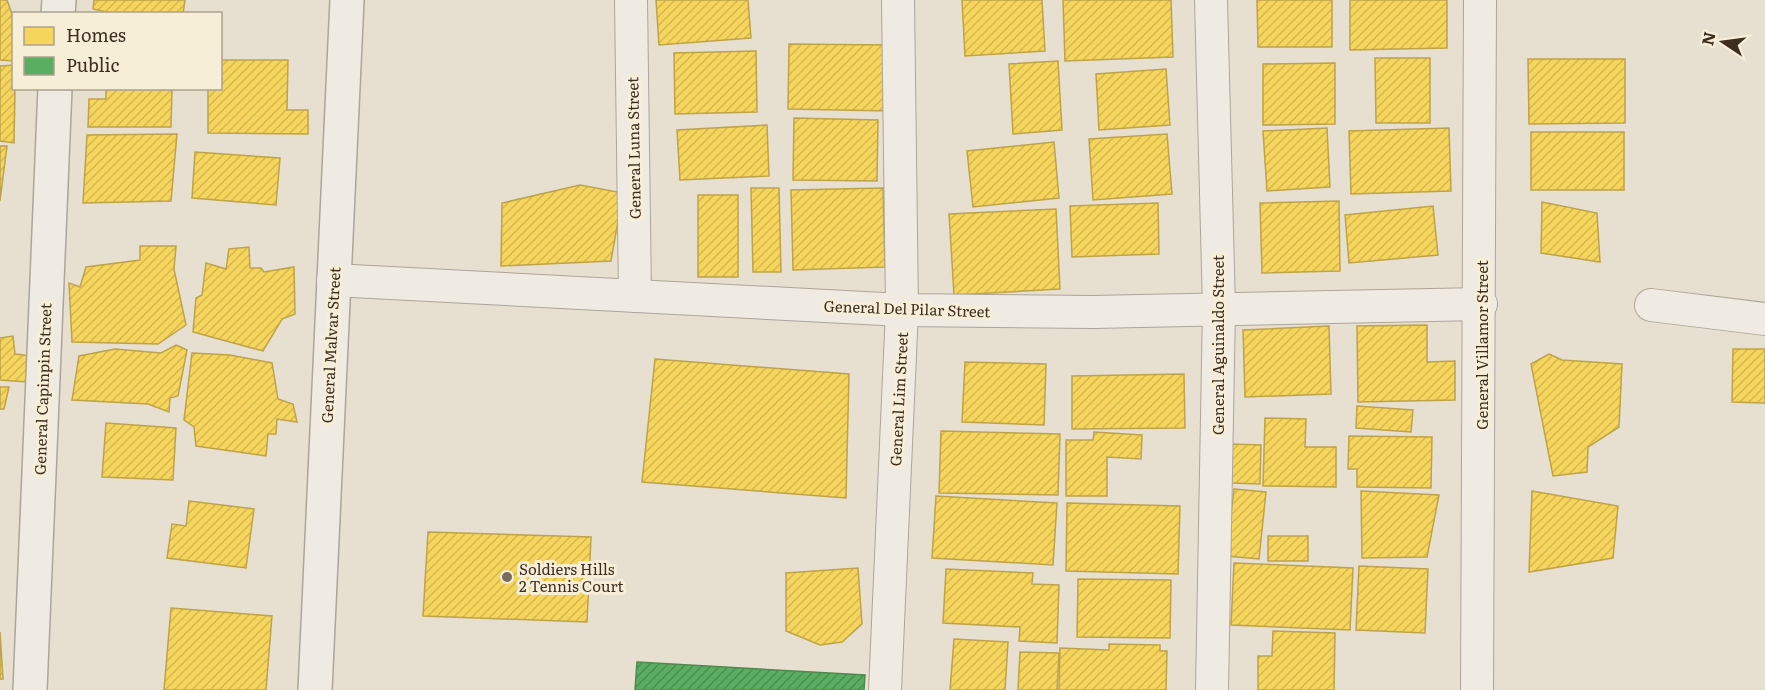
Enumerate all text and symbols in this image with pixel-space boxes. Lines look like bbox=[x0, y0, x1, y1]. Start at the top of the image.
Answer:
legend bbox=[12, 12, 222, 90]
north arrow bbox=[1693, 12, 1753, 72]
text: Homes bbox=[66, 21, 126, 48]
text: N bbox=[1694, 29, 1721, 48]
text: Public bbox=[66, 51, 120, 78]
street label: General Luna Street bbox=[620, 77, 646, 219]
street label: General Aguinaldo Street bbox=[1206, 255, 1229, 435]
street label: General Villamor Street bbox=[1470, 260, 1493, 430]
street label: General Malvar Street bbox=[314, 266, 346, 424]
street label: General Del Pilar Street bbox=[823, 294, 991, 322]
street label: General Capinpin Street bbox=[28, 303, 56, 475]
street label: General Lim Street bbox=[883, 331, 913, 467]
place label: Soldiers Hills 2 Tennis Court bbox=[519, 557, 624, 597]
marker: Soldiers Hills 2 Tennis Court bbox=[500, 570, 514, 584]

